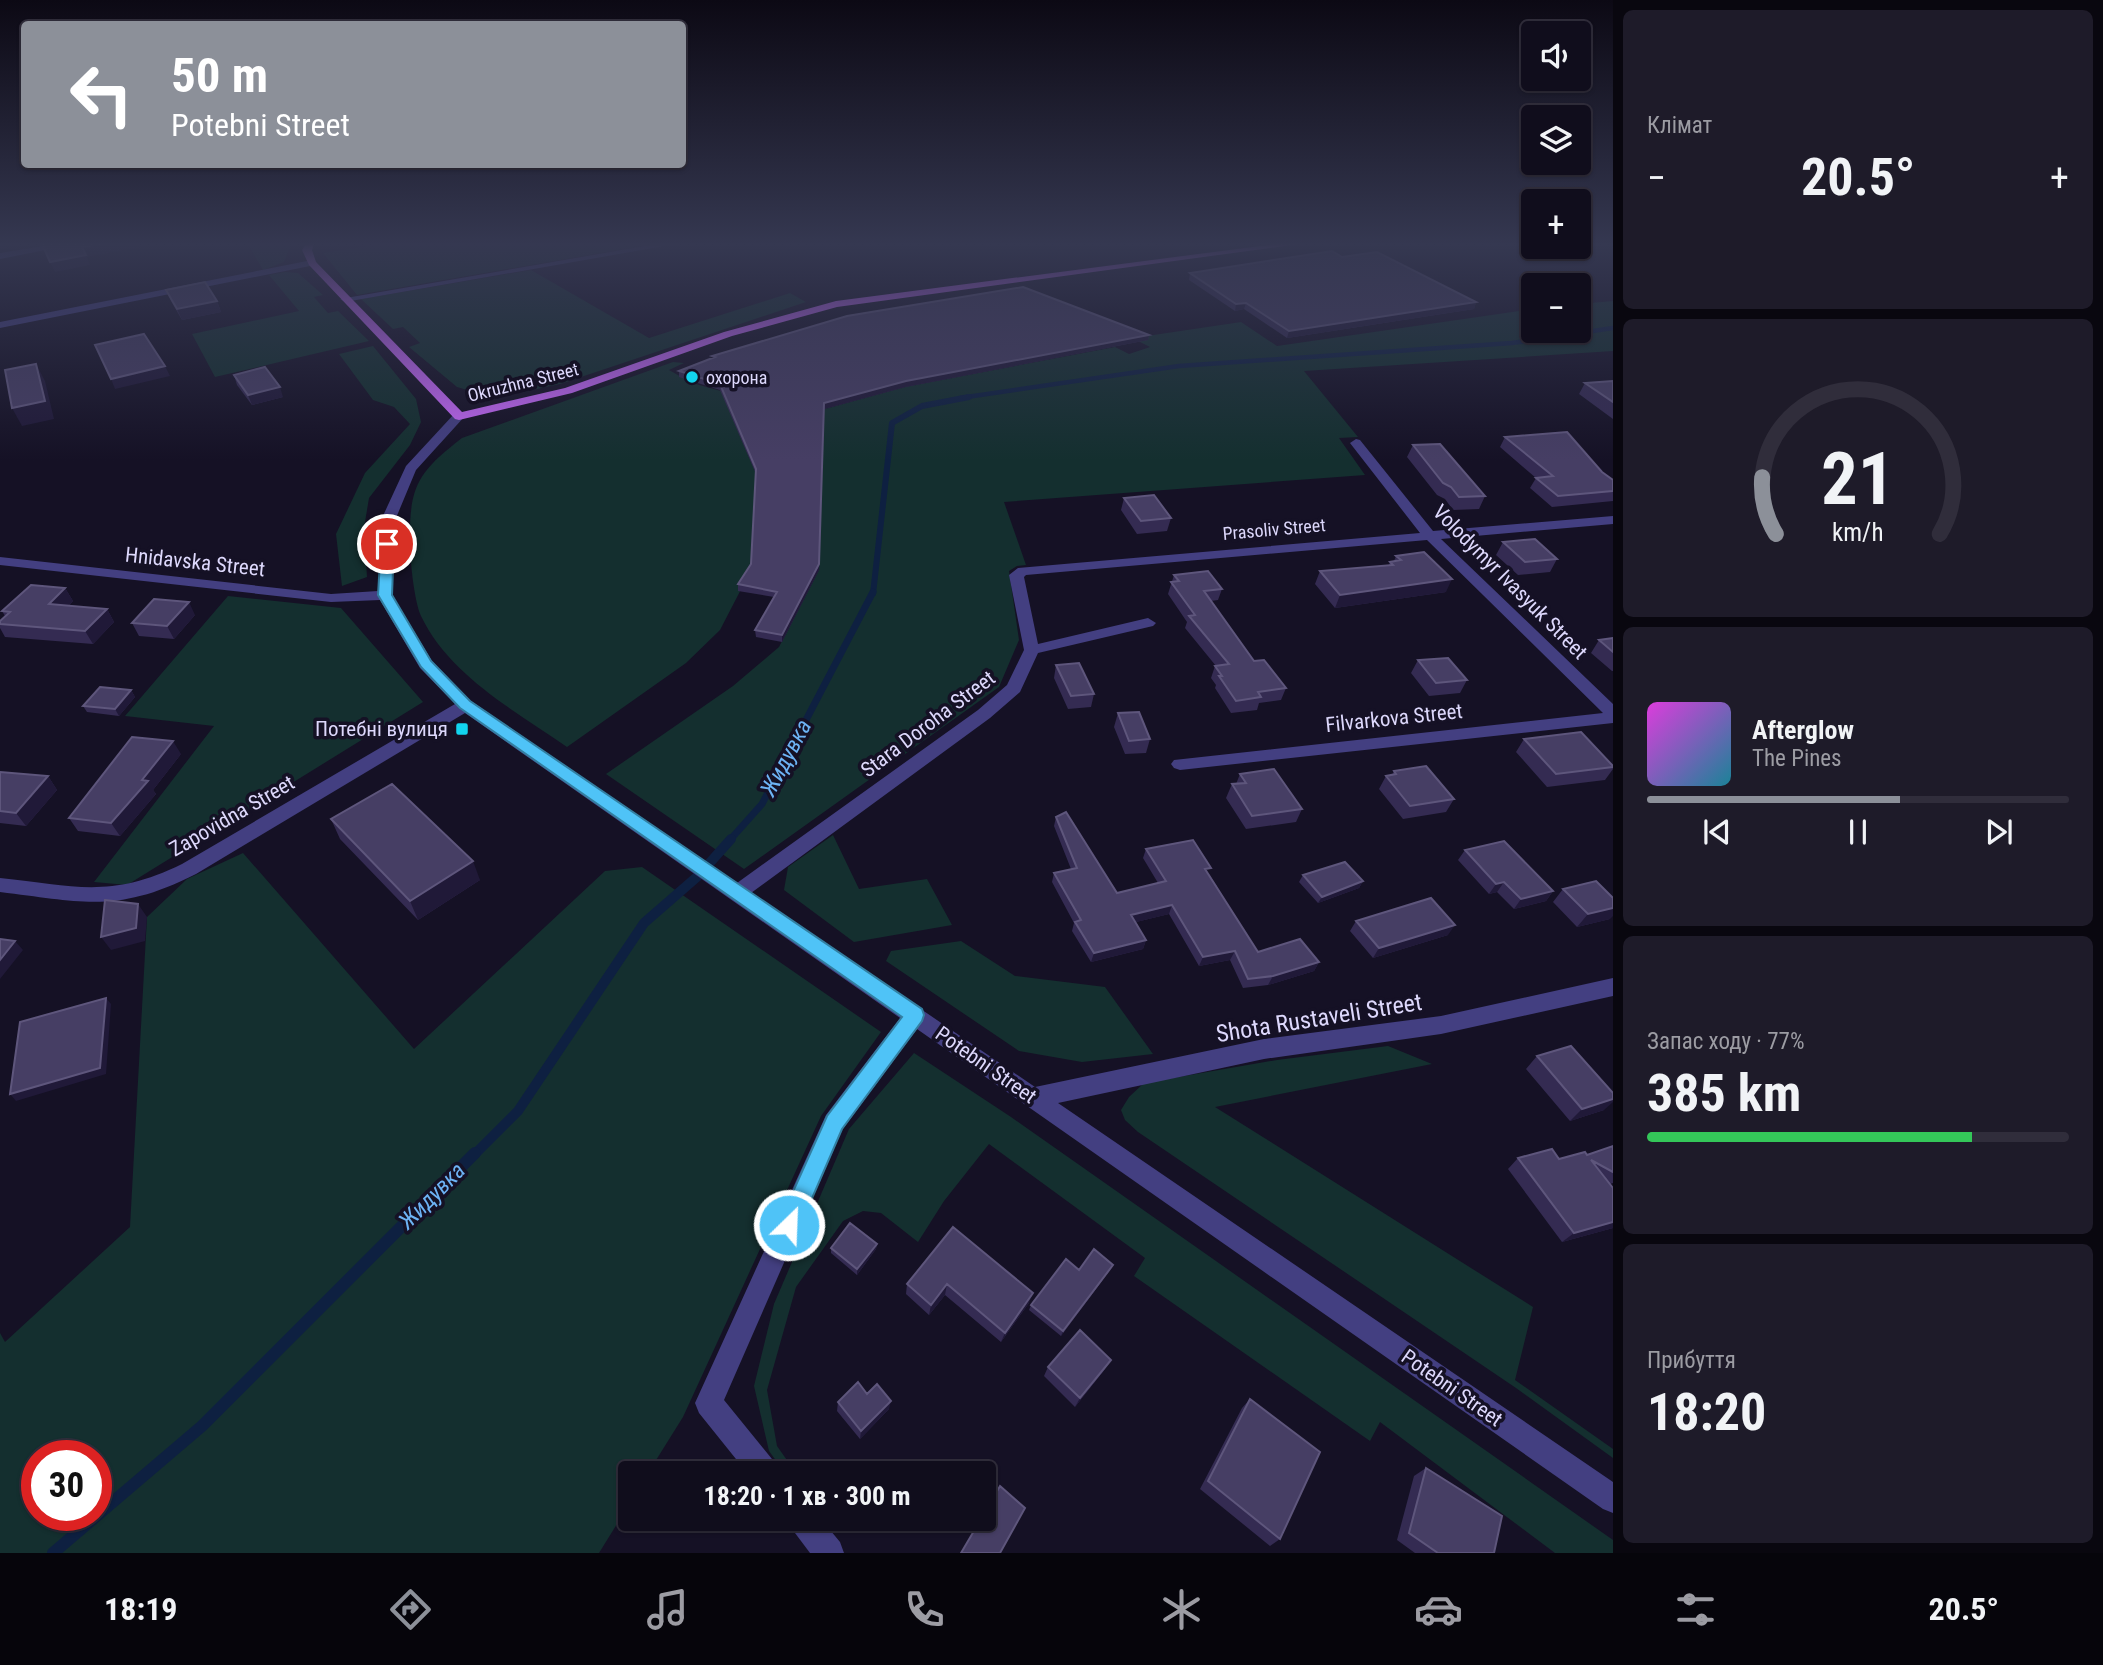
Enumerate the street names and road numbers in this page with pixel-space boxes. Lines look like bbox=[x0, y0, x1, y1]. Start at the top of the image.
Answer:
street label: Okruzhna Street bbox=[465, 358, 581, 406]
street label: Volodymyr Ivasyuk Street bbox=[1428, 500, 1592, 664]
street label: Prasoliv Street bbox=[1222, 514, 1326, 544]
street label: Hnidavska Street bbox=[124, 543, 266, 581]
street label: Stara Doroha Street bbox=[856, 666, 1000, 782]
street label: Filvarkova Street bbox=[1324, 699, 1464, 737]
street label: Zapovidna Street bbox=[165, 771, 299, 861]
street label: Shota Rustaveli Street bbox=[1214, 988, 1424, 1048]
street label: Potebni Street bbox=[931, 1021, 1041, 1109]
street label: Potebni Street bbox=[1397, 1344, 1507, 1432]

